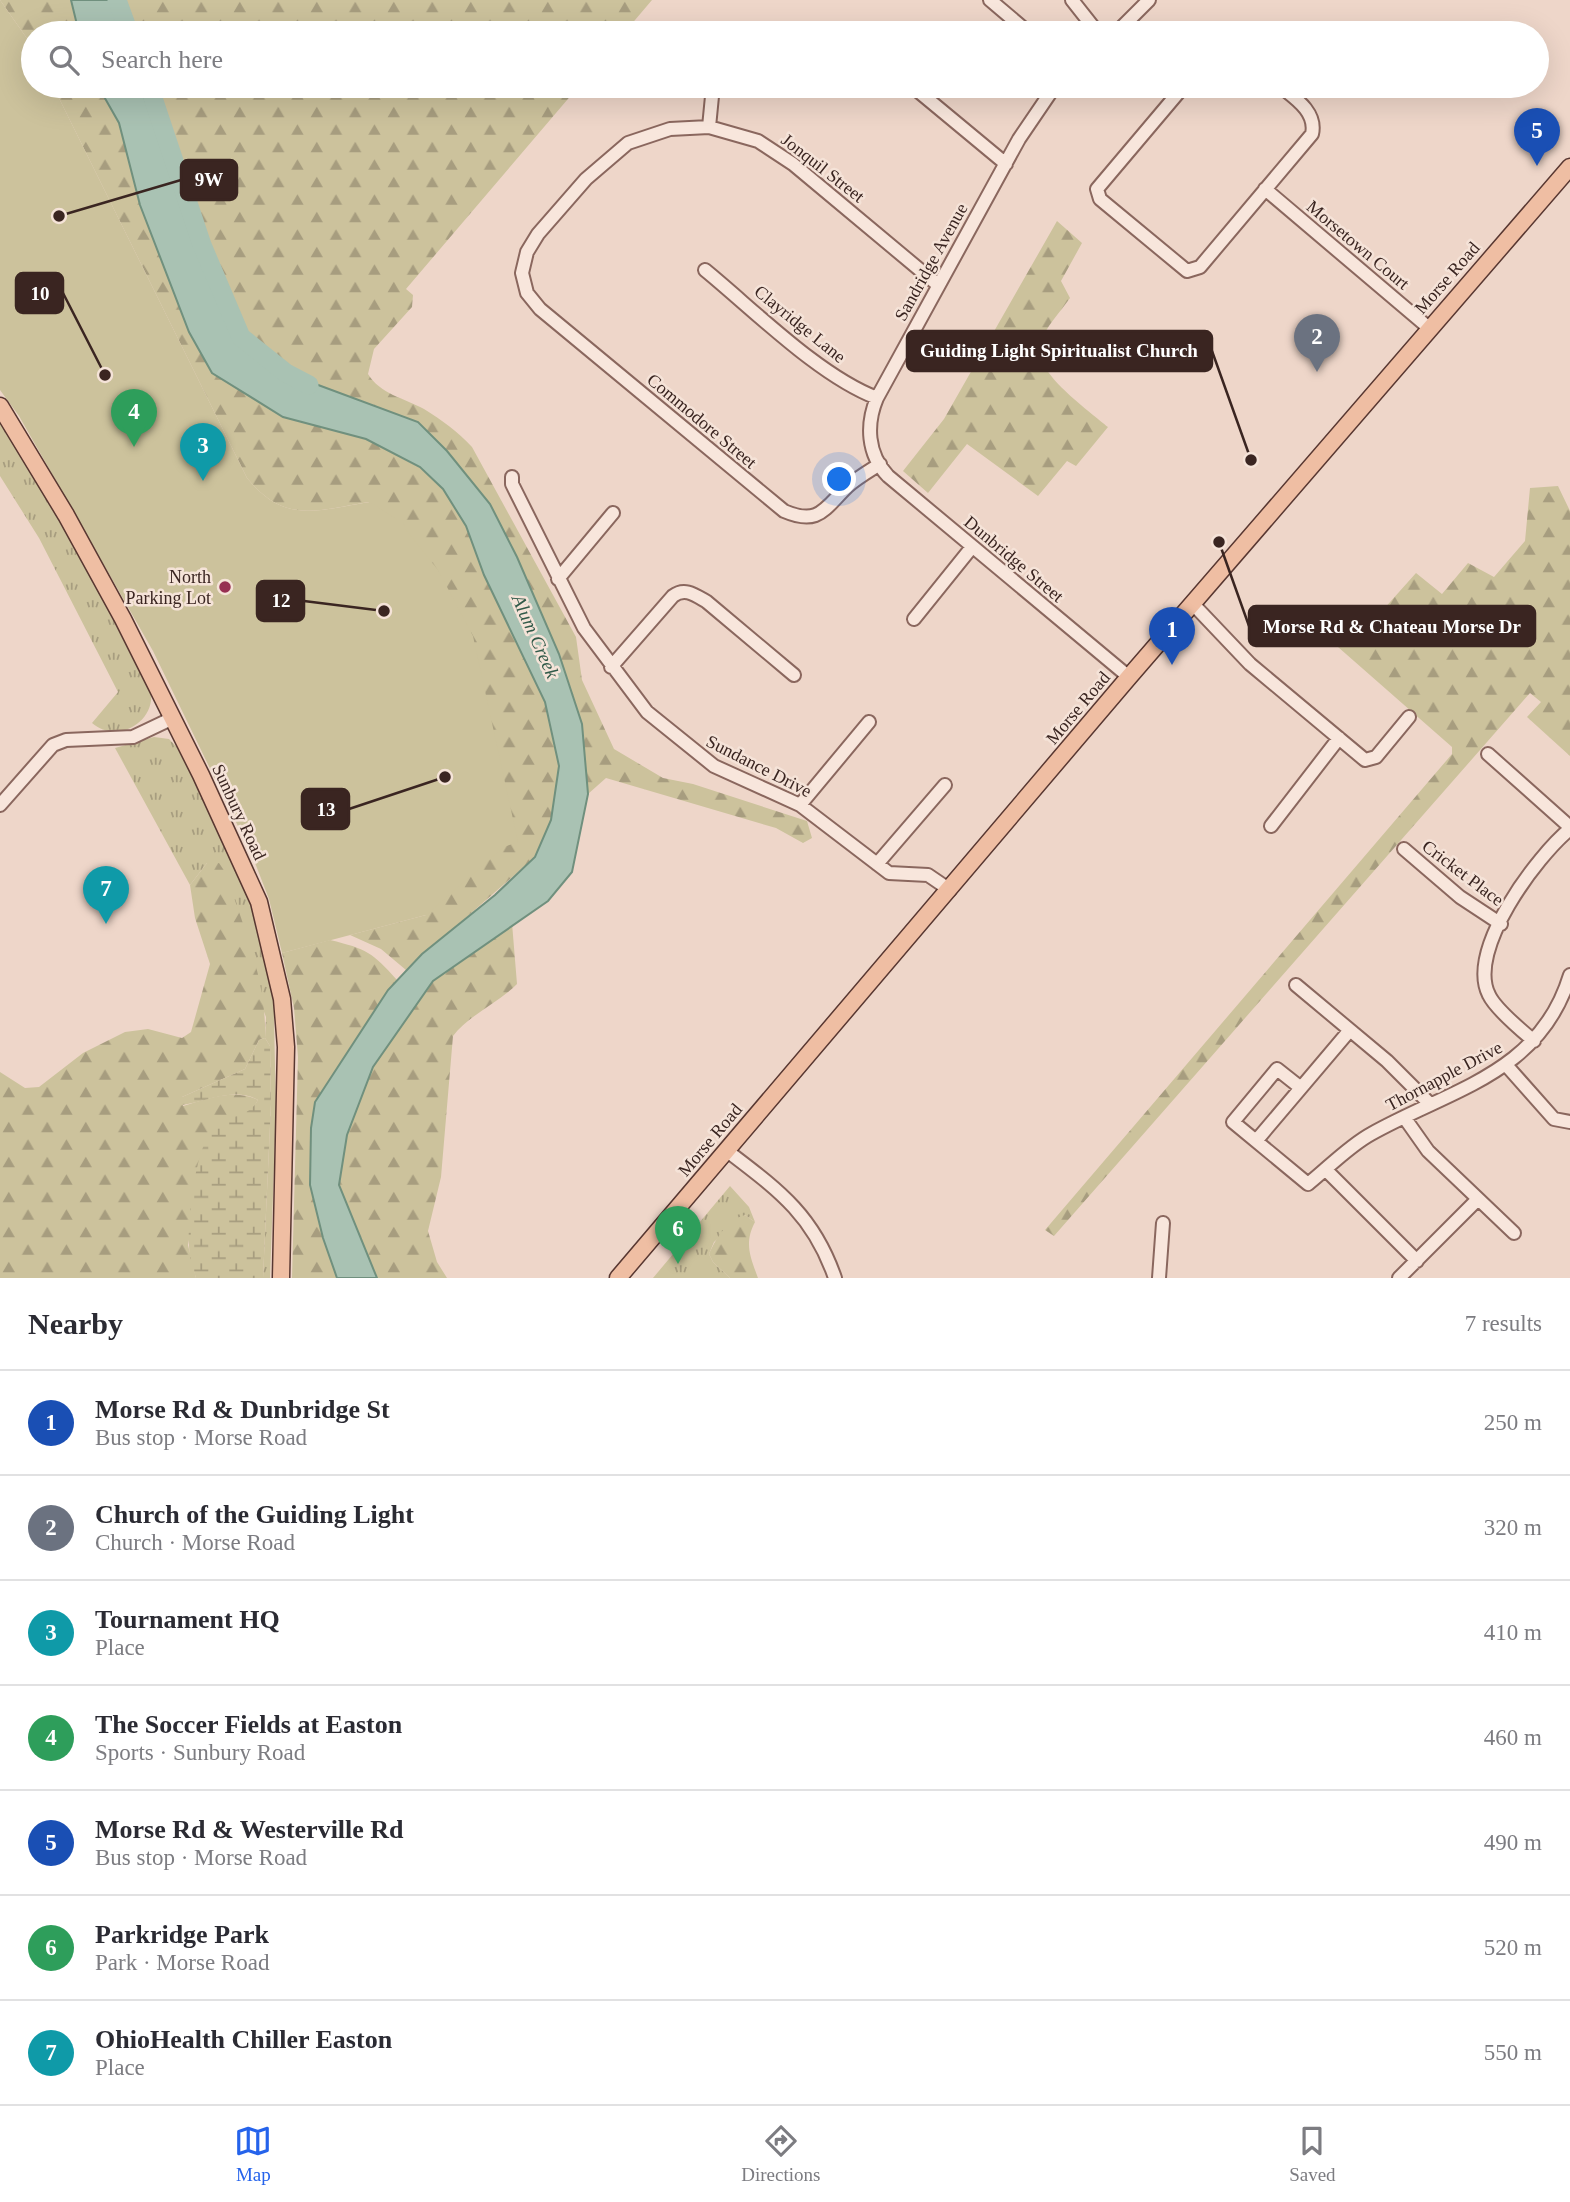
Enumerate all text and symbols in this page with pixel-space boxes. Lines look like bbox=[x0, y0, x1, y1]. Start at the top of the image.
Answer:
search box bbox=[21, 21, 1549, 98]
icon: search bbox=[45, 41, 83, 79]
text: Search here bbox=[101, 45, 223, 74]
pin: 5 bbox=[1514, 108, 1560, 166]
street label: Jonquil Street bbox=[778, 129, 868, 207]
callout: 9W bbox=[181, 160, 237, 200]
text: 9W bbox=[195, 169, 223, 190]
street label: Morsetown Court bbox=[1303, 196, 1413, 294]
street label: Sandridge Avenue bbox=[890, 200, 972, 324]
street label: Morse Road bbox=[1410, 238, 1484, 318]
callout: 10 bbox=[16, 273, 63, 313]
street label: Clayridge Lane bbox=[750, 281, 850, 367]
text: 10 bbox=[31, 283, 50, 304]
pin: 2 bbox=[1294, 314, 1340, 372]
callout: Guiding Light Spiritualist Church bbox=[907, 331, 1212, 371]
text: Guiding Light Spiritualist Church bbox=[920, 340, 1198, 361]
street label: Commodore Street bbox=[643, 369, 761, 473]
pin: 4 bbox=[111, 389, 157, 447]
pin: 3 bbox=[180, 423, 226, 481]
your location bbox=[822, 462, 856, 496]
street label: Dunbridge Street bbox=[960, 512, 1068, 606]
place label: North Parking Lot bbox=[126, 567, 211, 608]
marker: North Parking Lot bbox=[217, 579, 233, 595]
callout: 12 bbox=[257, 581, 304, 621]
water label: Alum Creek bbox=[507, 589, 564, 682]
text: 12 bbox=[272, 590, 291, 611]
callout: Morse Rd & Chateau Morse Dr bbox=[1249, 606, 1535, 646]
pin: 1 bbox=[1149, 607, 1195, 665]
text: Morse Rd & Chateau Morse Dr bbox=[1263, 616, 1522, 637]
street label: Morse Road bbox=[1042, 668, 1114, 748]
street label: Sundance Drive bbox=[703, 731, 815, 801]
street label: Sunbury Road bbox=[208, 761, 270, 863]
callout: 13 bbox=[302, 789, 349, 829]
text: 13 bbox=[317, 799, 336, 820]
street label: Cricket Place bbox=[1418, 836, 1508, 910]
pin: 7 bbox=[83, 866, 129, 924]
street label: Thornapple Drive bbox=[1383, 1037, 1505, 1115]
street label: Morse Road bbox=[674, 1100, 746, 1180]
pin: 6 bbox=[655, 1206, 701, 1264]
text: Nearby bbox=[28, 1307, 123, 1340]
text: 7 results bbox=[1465, 1311, 1542, 1336]
text: Morse Rd & Dunbridge St bbox=[95, 1395, 390, 1424]
text: 1 bbox=[45, 1410, 57, 1435]
text: 250 m bbox=[1484, 1410, 1542, 1435]
text: Bus stop · Morse Road bbox=[95, 1425, 307, 1450]
text: Church of the Guiding Light bbox=[95, 1500, 414, 1529]
text: 2 bbox=[45, 1515, 57, 1540]
text: 320 m bbox=[1484, 1515, 1542, 1540]
text: Church · Morse Road bbox=[95, 1530, 295, 1555]
text: Tournament HQ bbox=[95, 1605, 280, 1634]
text: 3 bbox=[45, 1620, 57, 1645]
text: 410 m bbox=[1484, 1620, 1542, 1645]
text: Place bbox=[95, 1635, 145, 1660]
text: The Soccer Fields at Easton bbox=[95, 1710, 402, 1739]
text: 4 bbox=[45, 1725, 57, 1750]
text: 460 m bbox=[1484, 1725, 1542, 1750]
text: Sports · Sunbury Road bbox=[95, 1740, 305, 1765]
text: Morse Rd & Westerville Rd bbox=[95, 1815, 404, 1844]
text: 5 bbox=[45, 1830, 57, 1855]
text: 490 m bbox=[1484, 1830, 1542, 1855]
text: Bus stop · Morse Road bbox=[95, 1845, 307, 1870]
text: Parkridge Park bbox=[95, 1920, 269, 1949]
text: 6 bbox=[45, 1935, 57, 1960]
text: 520 m bbox=[1484, 1935, 1542, 1960]
text: Park · Morse Road bbox=[95, 1950, 269, 1975]
text: OhioHealth Chiller Easton bbox=[95, 2025, 392, 2054]
text: 7 bbox=[45, 2040, 57, 2065]
text: 550 m bbox=[1484, 2040, 1542, 2065]
text: Place bbox=[95, 2055, 145, 2080]
tab: Map bbox=[234, 2122, 272, 2186]
tab: Directions bbox=[741, 2122, 820, 2186]
tab: Saved bbox=[1289, 2122, 1336, 2186]

